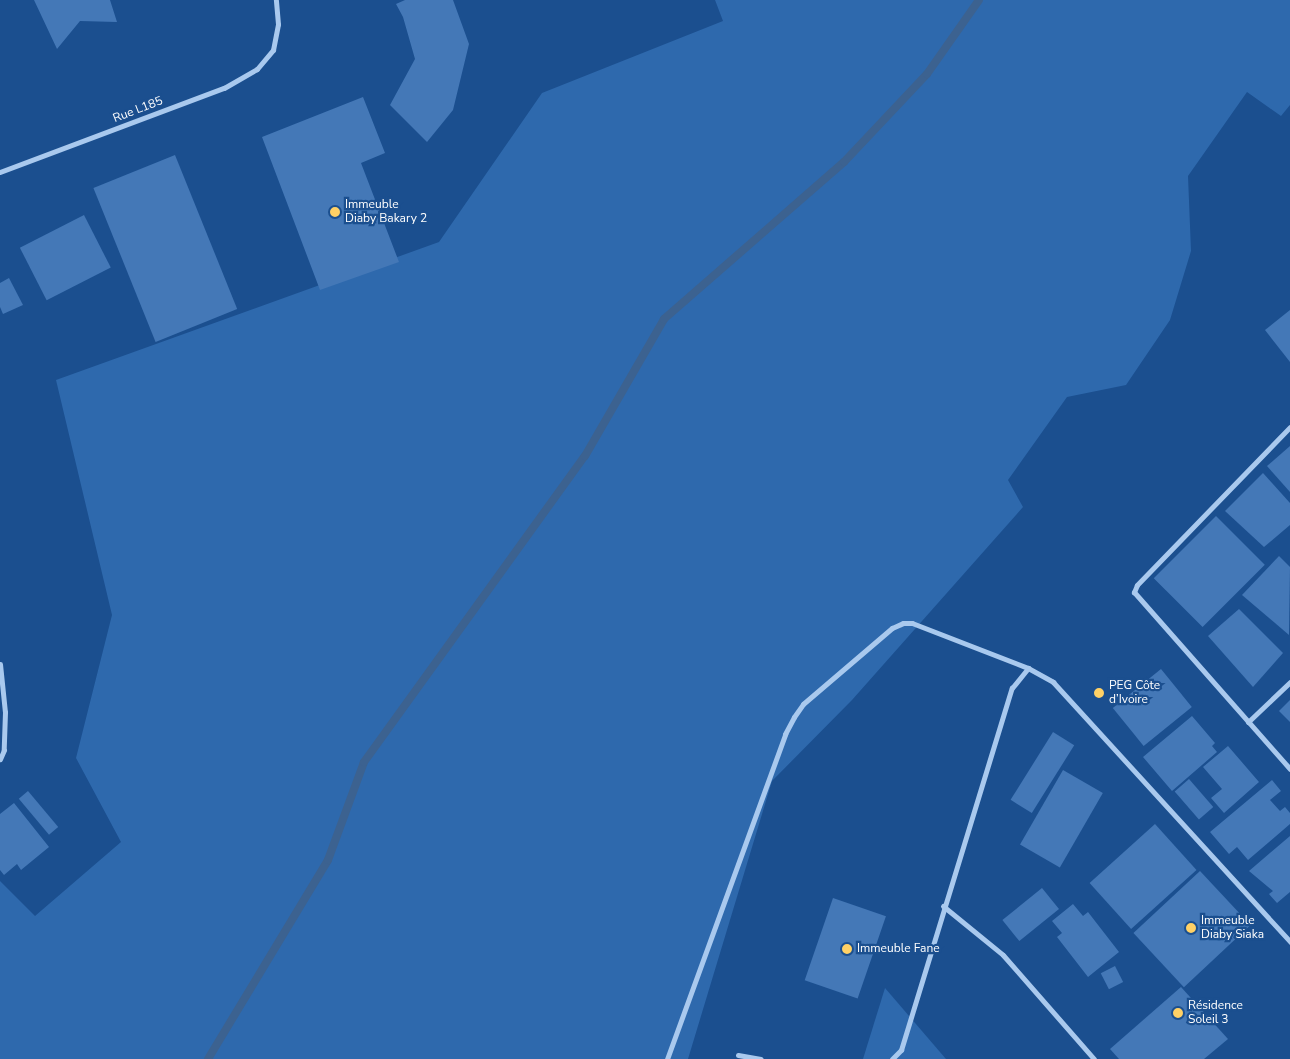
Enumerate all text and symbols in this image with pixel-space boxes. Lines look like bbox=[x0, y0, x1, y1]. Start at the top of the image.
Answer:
street label: Rue L185 bbox=[111, 94, 165, 126]
place label: Immeuble Diaby Bakary 2 bbox=[345, 198, 427, 226]
marker: Immeuble Diaby Bakary 2 bbox=[329, 206, 341, 218]
place label: PEG Côte d’Ivoire bbox=[1109, 679, 1160, 707]
marker: PEG Côte d’Ivoire bbox=[1093, 687, 1105, 699]
place label: Immeuble Diaby Siaka bbox=[1201, 914, 1264, 942]
marker: Immeuble Diaby Siaka bbox=[1185, 922, 1197, 934]
place label: Immeuble Fane bbox=[857, 942, 940, 956]
marker: Immeuble Fane bbox=[841, 943, 853, 955]
place label: Résidence Soleil 3 bbox=[1188, 999, 1243, 1027]
marker: Résidence Soleil 3 bbox=[1172, 1007, 1184, 1019]

